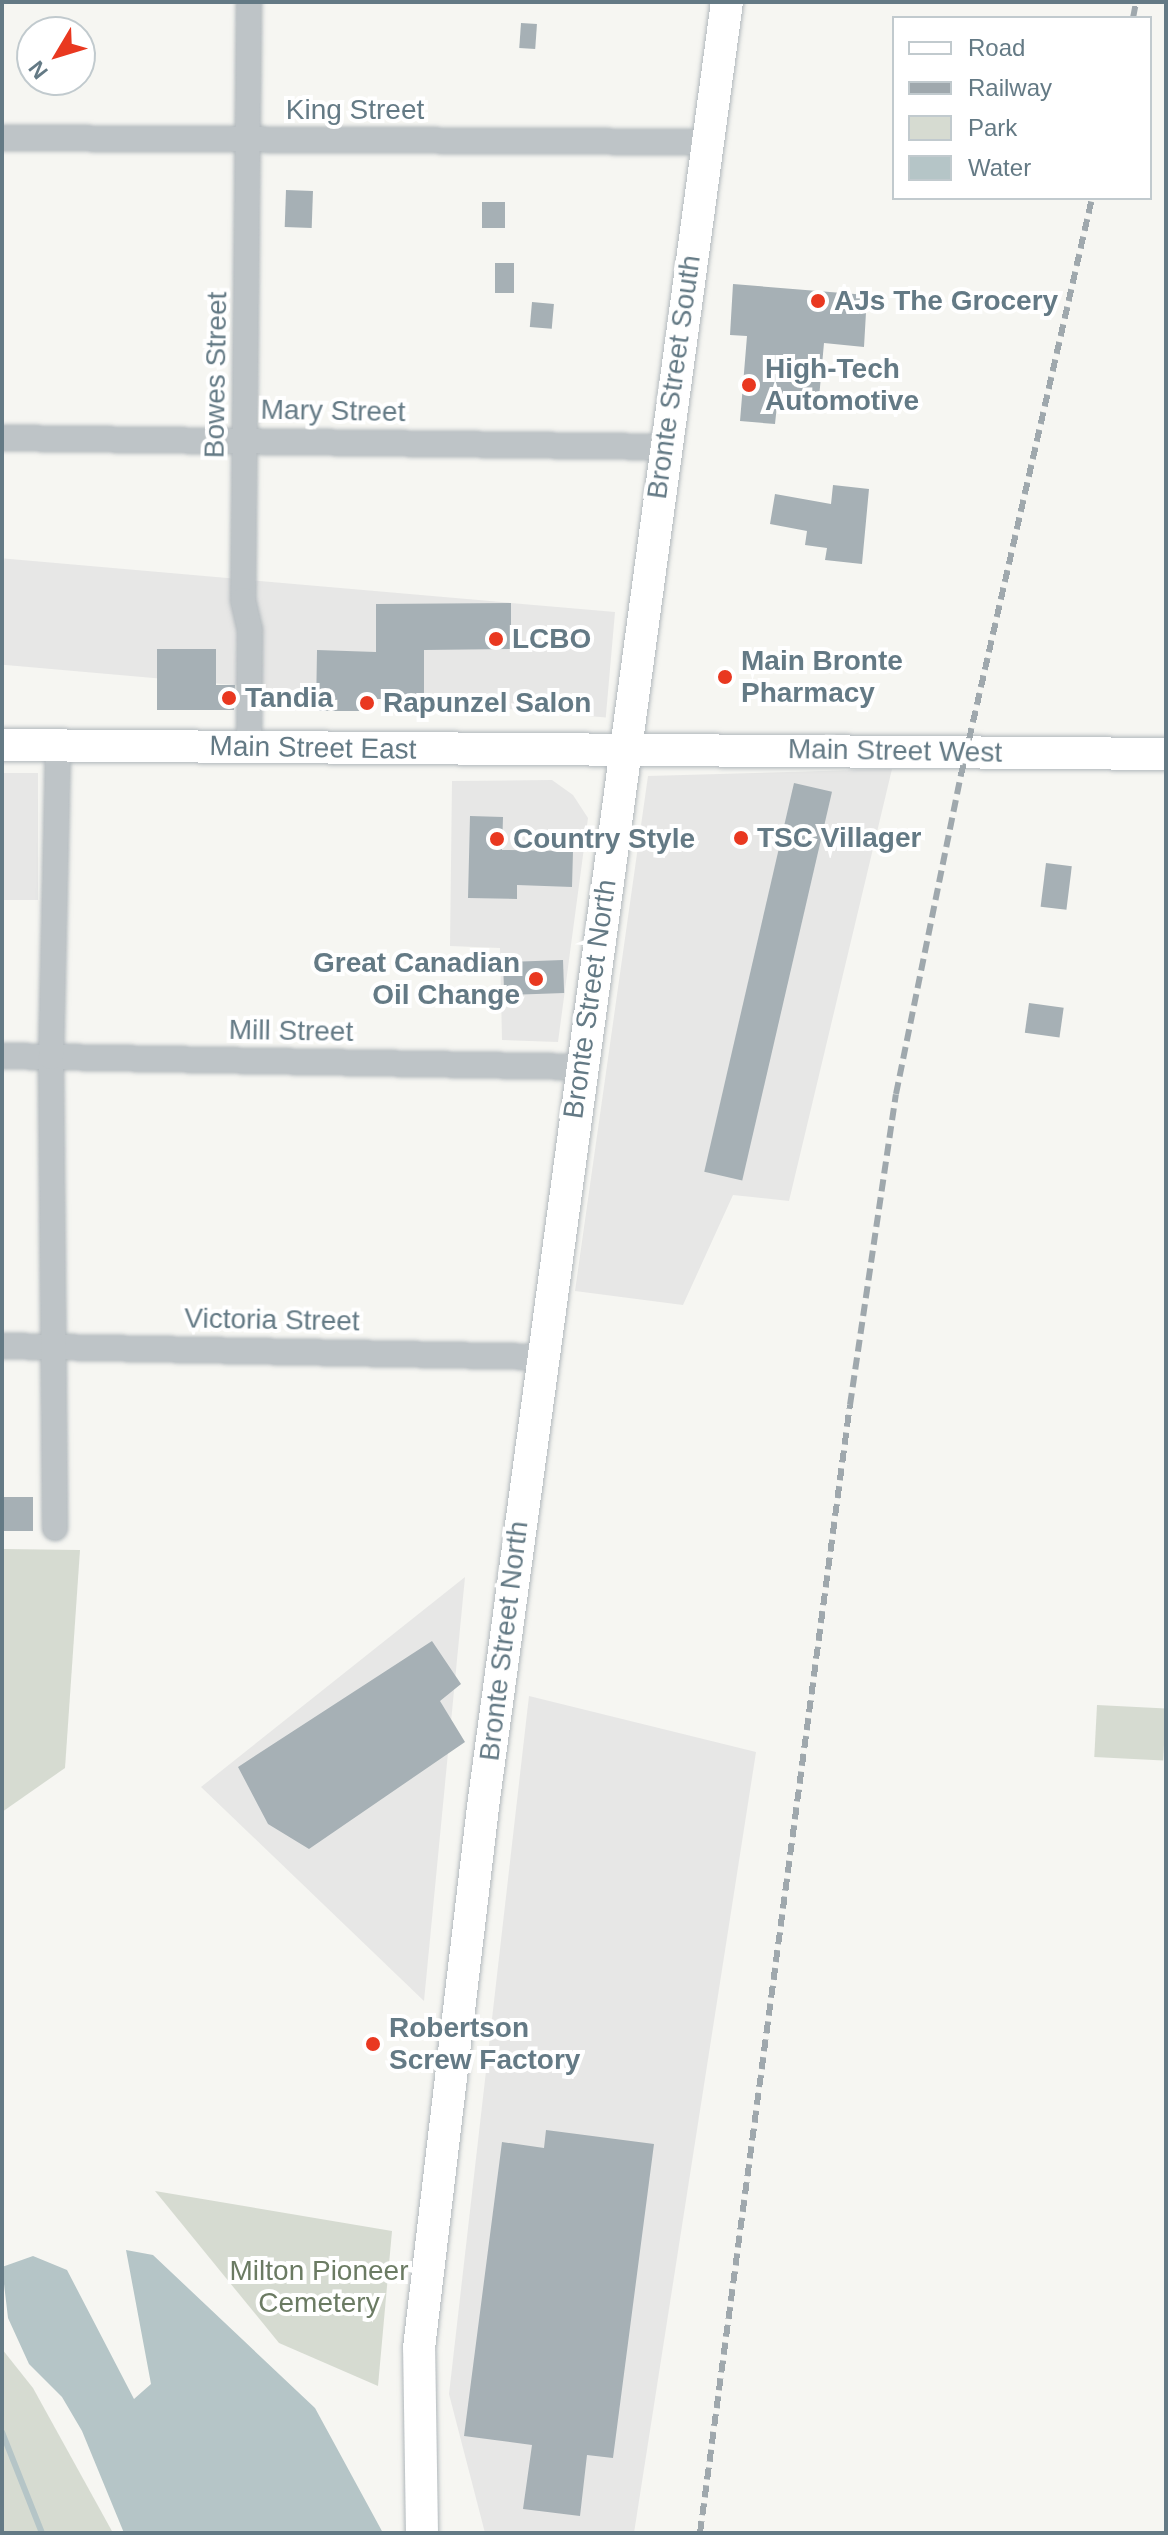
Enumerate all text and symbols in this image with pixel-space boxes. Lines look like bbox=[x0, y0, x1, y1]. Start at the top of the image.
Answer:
north arrow bbox=[16, 16, 96, 96]
legend bbox=[892, 16, 1152, 200]
text: Road bbox=[968, 34, 1025, 61]
text: N bbox=[24, 56, 53, 84]
text: Railway bbox=[968, 74, 1052, 101]
street label: King Street bbox=[286, 93, 424, 127]
text: Park bbox=[968, 114, 1017, 141]
text: Water bbox=[968, 154, 1031, 181]
street label: Bronte Street South bbox=[640, 253, 708, 501]
place label: AJs The Grocery bbox=[834, 284, 1058, 318]
street label: Bowes Street bbox=[198, 291, 234, 459]
marker: AJs The Grocery bbox=[809, 292, 827, 310]
place label: High-Tech Automotive bbox=[765, 352, 919, 418]
marker: High-Tech Automotive bbox=[740, 376, 758, 394]
street label: Mary Street bbox=[260, 393, 406, 429]
place label: LCBO bbox=[512, 622, 591, 656]
marker: LCBO bbox=[487, 630, 505, 648]
place label: Main Bronte Pharmacy bbox=[741, 644, 903, 710]
marker: Main Bronte Pharmacy bbox=[716, 668, 734, 686]
place label: Tandia bbox=[245, 681, 333, 715]
place label: Rapunzel Salon bbox=[383, 686, 591, 720]
marker: Tandia bbox=[220, 689, 238, 707]
marker: Rapunzel Salon bbox=[358, 694, 376, 712]
street label: Main Street East bbox=[209, 729, 417, 767]
street label: Main Street West bbox=[788, 732, 1002, 770]
place label: TSC Villager bbox=[757, 821, 921, 855]
place label: Country Style bbox=[513, 822, 695, 856]
marker: TSC Villager bbox=[732, 829, 750, 847]
marker: Country Style bbox=[488, 830, 506, 848]
street label: Bronte Street North bbox=[557, 877, 623, 1121]
place label: Great Canadian Oil Change bbox=[313, 946, 520, 1012]
marker: Great Canadian Oil Change bbox=[527, 970, 545, 988]
street label: Mill Street bbox=[228, 1013, 354, 1049]
street label: Victoria Street bbox=[184, 1302, 360, 1338]
street label: Bronte Street North bbox=[473, 1519, 535, 1763]
place label: Robertson Screw Factory bbox=[389, 2011, 580, 2077]
marker: Robertson Screw Factory bbox=[364, 2035, 382, 2053]
park label: Milton Pioneer Cemetery bbox=[230, 2254, 408, 2320]

